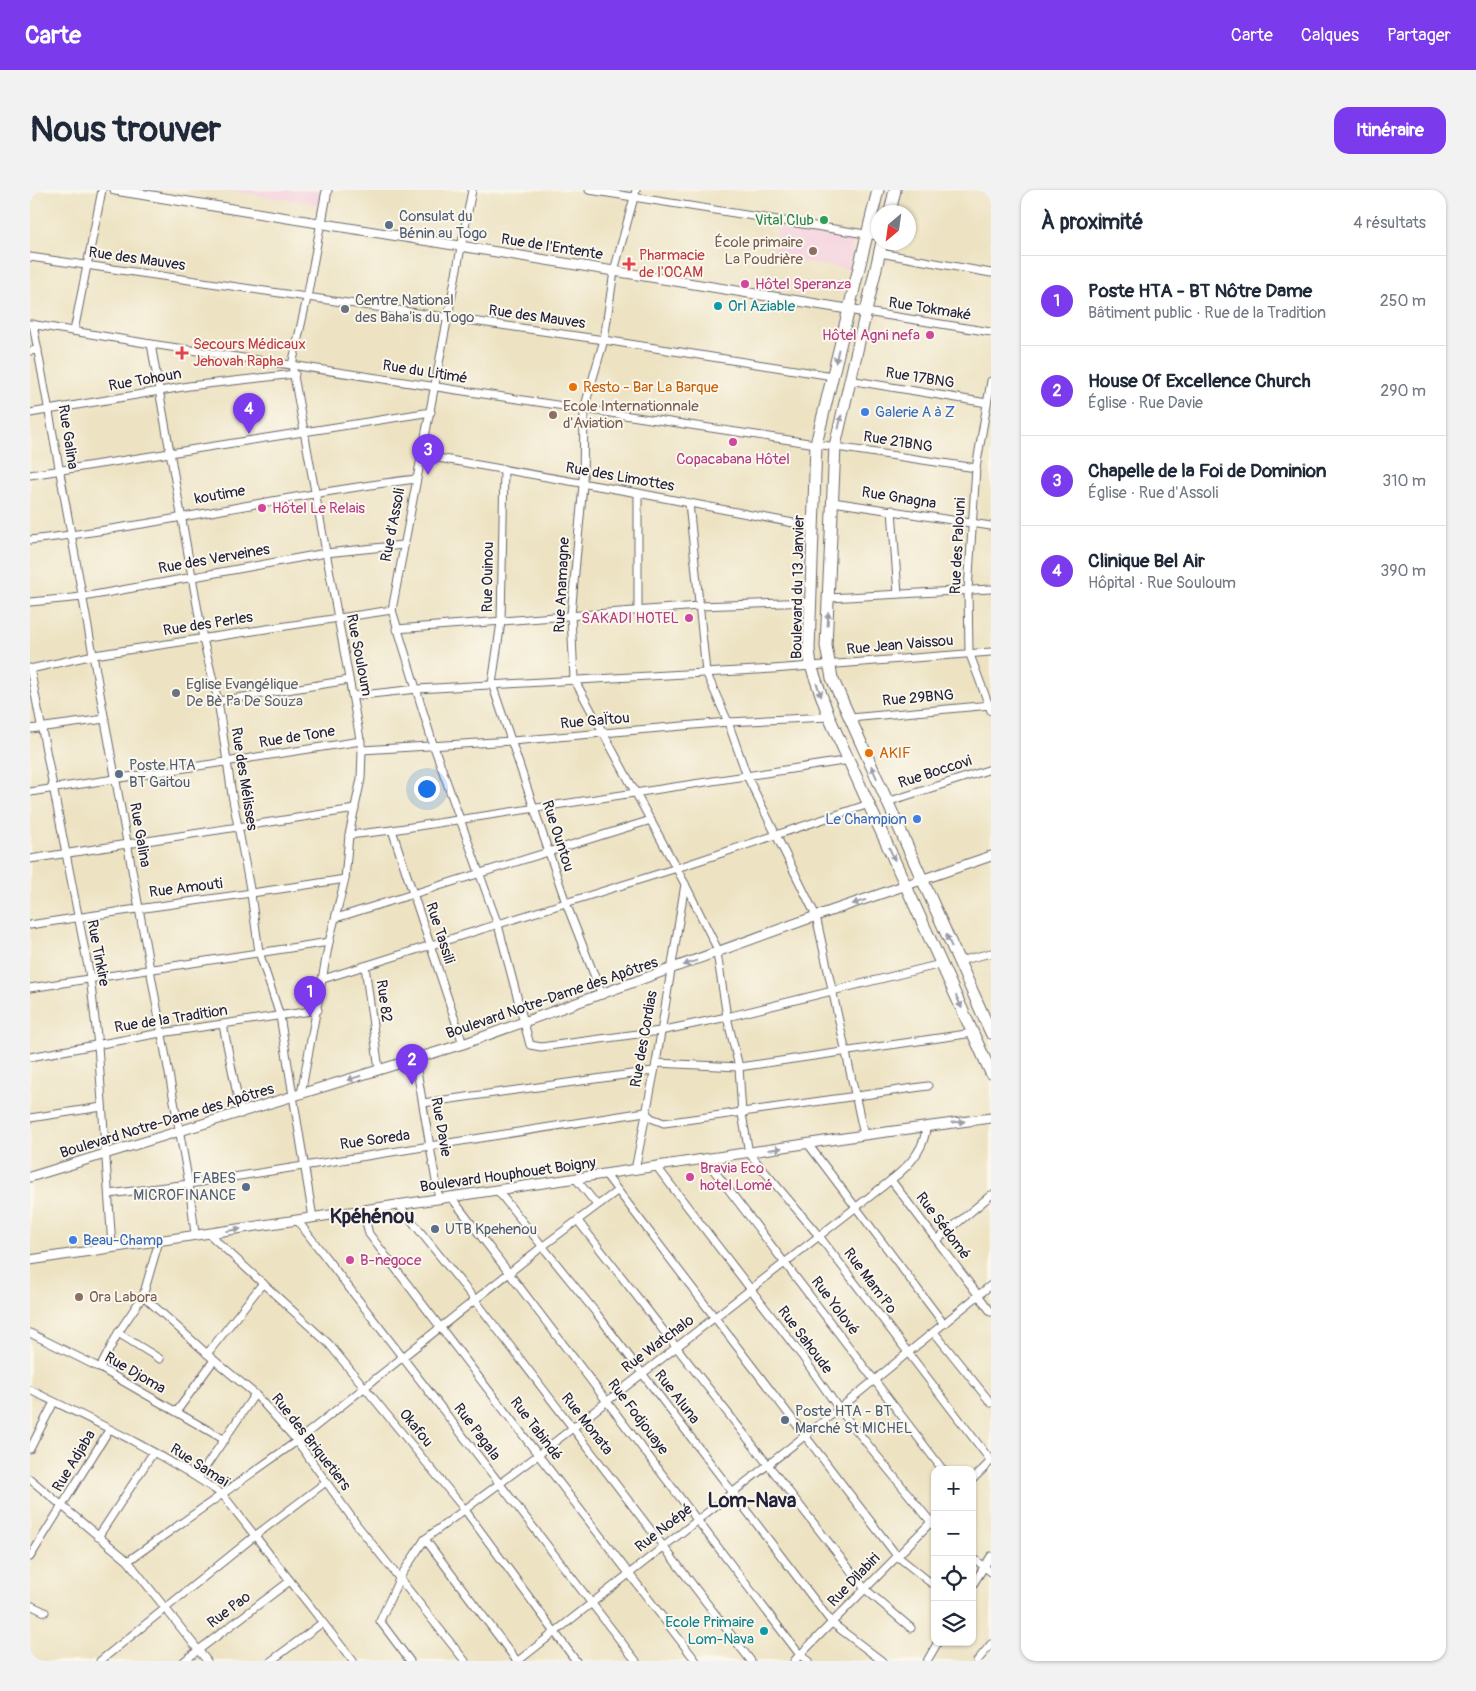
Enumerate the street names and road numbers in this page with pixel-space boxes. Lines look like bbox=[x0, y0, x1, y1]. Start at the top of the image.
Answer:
street label: Rue de l'Entente bbox=[500, 230, 605, 265]
street label: Rue des Mauves bbox=[87, 243, 187, 275]
street label: Rue Tokmaké bbox=[887, 293, 973, 325]
street label: Rue des Mauves bbox=[487, 301, 587, 333]
street label: Rue du Litimé bbox=[381, 356, 469, 388]
street label: Rue 17BNG bbox=[884, 363, 956, 393]
street label: Rue Tohoun bbox=[107, 364, 183, 396]
street label: Rue Galina bbox=[54, 403, 82, 471]
street label: Rue 21BNG bbox=[862, 427, 934, 457]
street label: Rue des Limottes bbox=[564, 458, 676, 496]
street label: koutime bbox=[193, 481, 247, 509]
street label: Rue Gnagna bbox=[860, 483, 938, 513]
street label: Rue d'Assoli bbox=[377, 486, 410, 563]
street label: Rue des Palouni bbox=[946, 497, 970, 595]
street label: Boulevard du 13 Janvier bbox=[787, 514, 809, 659]
street label: Rue Anamagne bbox=[550, 536, 574, 633]
street label: Rue des Verveines bbox=[157, 540, 271, 578]
street label: Rue Ouinou bbox=[478, 541, 498, 613]
street label: Rue des Perles bbox=[162, 607, 254, 640]
street label: Rue Souloum bbox=[342, 612, 376, 698]
street label: Rue Jean Vaissou bbox=[846, 631, 954, 659]
street label: Rue 29BNG bbox=[882, 685, 955, 711]
street label: Rue GaÏtou bbox=[559, 708, 631, 734]
street label: Rue de Tone bbox=[258, 722, 337, 752]
street label: Rue des Mélisses bbox=[226, 726, 262, 832]
street label: Rue Boccovi bbox=[896, 751, 974, 793]
street label: Rue Ountou bbox=[538, 798, 578, 874]
street label: Rue Galina bbox=[125, 801, 155, 869]
street label: Rue Amouti bbox=[148, 874, 224, 902]
street label: Rue Tassili bbox=[421, 900, 459, 966]
street label: Rue Tinkire bbox=[82, 918, 114, 989]
street label: Boulevard Notre-Dame des Apôtres bbox=[444, 953, 661, 1043]
street label: Rue 82 bbox=[372, 978, 396, 1024]
street label: Rue des Cordias bbox=[626, 989, 662, 1089]
street label: Rue de la Tradition bbox=[113, 1001, 229, 1037]
street label: Boulevard Notre-Dame des Apôtres bbox=[58, 1079, 277, 1163]
street label: Rue Davie bbox=[426, 1096, 456, 1159]
street label: Rue Soreda bbox=[339, 1126, 411, 1154]
street label: Boulevard Houphouet Boigny bbox=[419, 1153, 598, 1197]
street label: Rue Sédomé bbox=[911, 1189, 975, 1264]
street label: Rue Mam'Po bbox=[839, 1244, 901, 1318]
street label: Rue Yolové bbox=[807, 1273, 863, 1339]
street label: Rue Sahoude bbox=[773, 1302, 837, 1378]
street label: Rue Watchalo bbox=[618, 1311, 698, 1377]
street label: Rue Djoma bbox=[101, 1348, 169, 1398]
street label: Rue Aluna bbox=[650, 1366, 704, 1428]
street label: Rue Fodjouaye bbox=[603, 1375, 673, 1459]
street label: Rue Monata bbox=[557, 1389, 617, 1459]
street label: Rue des Briquetiers bbox=[267, 1390, 355, 1495]
street label: Rue Tabindé bbox=[506, 1393, 566, 1465]
street label: Rue Pagala bbox=[449, 1400, 505, 1464]
street label: Okafou bbox=[395, 1405, 437, 1451]
street label: Rue Adjaba bbox=[48, 1427, 100, 1495]
street label: Rue Samaï bbox=[166, 1440, 234, 1492]
street label: Rue Noépé bbox=[631, 1500, 697, 1556]
street label: Rue Dilabiri bbox=[824, 1549, 885, 1611]
street label: Rue Pao bbox=[203, 1587, 255, 1633]

